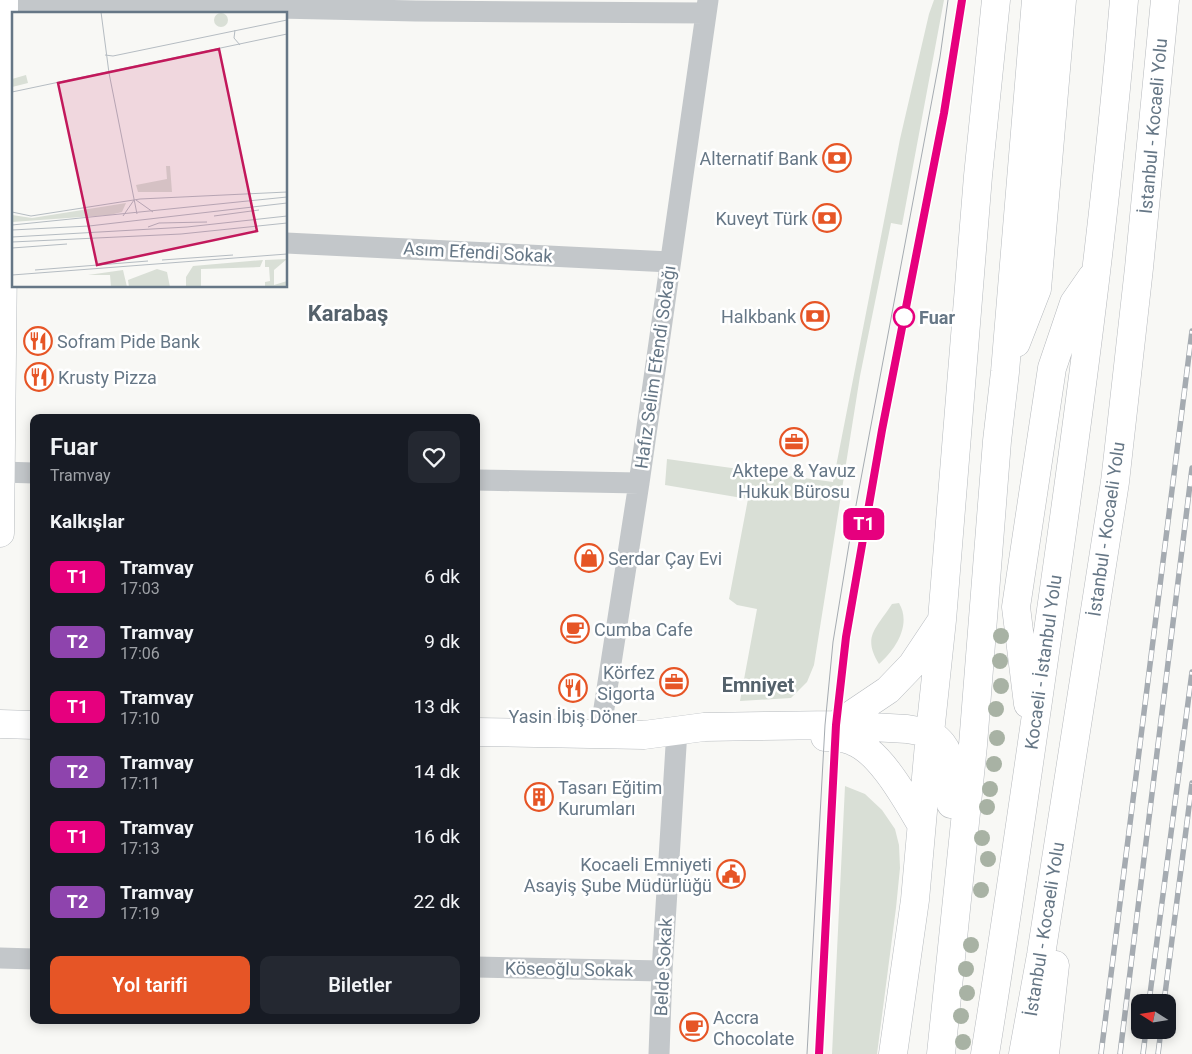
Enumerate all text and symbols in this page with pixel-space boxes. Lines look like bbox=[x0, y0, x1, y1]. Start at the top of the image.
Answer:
inset map bbox=[12, 12, 288, 288]
street label: İstanbul - Kocaeli Yolu bbox=[1135, 37, 1171, 215]
bank icon: Alternatif Bank bbox=[822, 143, 852, 173]
place label: Alternatif Bank bbox=[700, 148, 819, 169]
bank icon: Kuveyt Türk bbox=[812, 203, 842, 233]
place label: Kuveyt Türk bbox=[715, 208, 809, 229]
street label: Asım Efendi Sokak bbox=[403, 238, 554, 266]
street label: Hafız Selim Efendi Sokağı bbox=[630, 264, 680, 470]
district label: Karabaş bbox=[308, 301, 388, 326]
bank icon: Halkbank bbox=[800, 301, 830, 331]
place label: Halkbank bbox=[721, 306, 797, 327]
marker: Fuar bbox=[893, 306, 915, 328]
place label: Fuar bbox=[919, 307, 955, 328]
restaurant icon: Sofram Pide Bank bbox=[23, 326, 53, 356]
place label: Sofram Pide Bank bbox=[57, 331, 201, 352]
restaurant icon: Krusty Pizza bbox=[24, 362, 54, 392]
place label: Krusty Pizza bbox=[58, 367, 157, 388]
office icon: Aktepe & Yavuz Hukuk Bürosu bbox=[779, 427, 809, 457]
button: heart bbox=[408, 431, 460, 483]
text: Fuar bbox=[50, 433, 98, 461]
street label: İstanbul - Kocaeli Yolu bbox=[1083, 440, 1129, 618]
place label: Aktepe & Yavuz Hukuk Bürosu bbox=[732, 460, 856, 502]
text: Tramvay bbox=[50, 466, 111, 485]
line badge: T1 bbox=[842, 508, 886, 540]
text: Kalkışlar bbox=[50, 510, 125, 533]
text: T1 bbox=[853, 513, 875, 534]
shop icon: Serdar Çay Evi bbox=[574, 543, 604, 573]
place label: Serdar Çay Evi bbox=[608, 548, 722, 569]
text: Tramvay bbox=[120, 556, 194, 579]
text: 6 dk bbox=[424, 565, 460, 588]
text: T1 bbox=[67, 566, 88, 587]
street label: Kocaeli - İstanbul Yolu bbox=[1020, 573, 1066, 751]
text: 17:03 bbox=[120, 579, 160, 598]
cafe icon: Cumba Cafe bbox=[560, 614, 590, 644]
place label: Cumba Cafe bbox=[594, 619, 693, 640]
text: Tramvay bbox=[120, 621, 194, 644]
text: 9 dk bbox=[424, 630, 460, 653]
text: T2 bbox=[67, 631, 88, 652]
text: 17:06 bbox=[120, 644, 160, 663]
place label: Körfez Sigorta bbox=[597, 662, 655, 704]
office icon: Körfez Sigorta bbox=[659, 667, 689, 697]
restaurant icon: Yasin İbiş Döner bbox=[558, 673, 588, 703]
district label: Emniyet bbox=[722, 673, 795, 697]
text: Tramvay bbox=[120, 686, 194, 709]
text: 13 dk bbox=[414, 695, 460, 718]
text: T1 bbox=[67, 696, 88, 717]
place label: Yasin İbiş Döner bbox=[509, 706, 637, 727]
text: 17:10 bbox=[120, 709, 160, 728]
text: Tramvay bbox=[120, 751, 194, 774]
text: 14 dk bbox=[414, 760, 460, 783]
text: T2 bbox=[67, 761, 88, 782]
text: 17:11 bbox=[120, 774, 160, 793]
place label: Tasarı Eğitim Kurumları bbox=[558, 777, 662, 819]
building icon: Tasarı Eğitim Kurumları bbox=[524, 782, 554, 812]
text: Tramvay bbox=[120, 816, 194, 839]
text: 16 dk bbox=[414, 825, 460, 848]
text: T1 bbox=[67, 826, 88, 847]
text: 17:13 bbox=[120, 839, 160, 858]
street label: İstanbul - Kocaeli Yolu bbox=[1020, 840, 1068, 1018]
place label: Kocaeli Emniyeti Asayiş Şube Müdürlüğü bbox=[524, 854, 712, 896]
public building icon: Kocaeli Emniyeti Asayiş Şube Müdürlüğü bbox=[716, 859, 746, 889]
text: Tramvay bbox=[120, 881, 194, 904]
text: 22 dk bbox=[414, 890, 460, 913]
text: T2 bbox=[67, 891, 88, 912]
text: 17:19 bbox=[120, 904, 160, 923]
street label: Belde Sokak bbox=[650, 917, 676, 1017]
button: Yol tarifi bbox=[50, 956, 250, 1014]
button: Biletler bbox=[260, 956, 460, 1014]
street label: Köseoğlu Sokak bbox=[505, 957, 634, 981]
north arrow bbox=[1131, 994, 1176, 1039]
map controls bbox=[1131, 994, 1176, 1039]
place label: Accra Chocolate bbox=[713, 1007, 794, 1049]
cafe icon: Accra Chocolate bbox=[679, 1012, 709, 1042]

